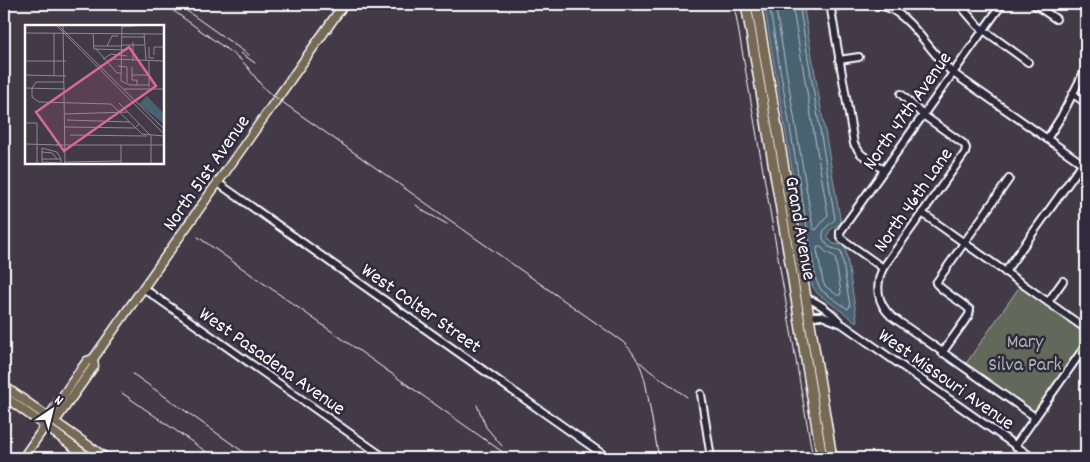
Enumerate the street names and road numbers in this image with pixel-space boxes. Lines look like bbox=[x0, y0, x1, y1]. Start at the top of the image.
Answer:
street label: North 47th Avenue bbox=[857, 47, 960, 177]
street label: North 51st Avenue bbox=[157, 110, 258, 237]
street label: North 46th Lane bbox=[868, 143, 961, 259]
street label: Grand Avenue bbox=[776, 174, 822, 283]
street label: West Colter Street bbox=[355, 258, 486, 361]
street label: West Pasadena Avenue bbox=[192, 301, 350, 424]
street label: West Missouri Avenue bbox=[871, 323, 1019, 438]

